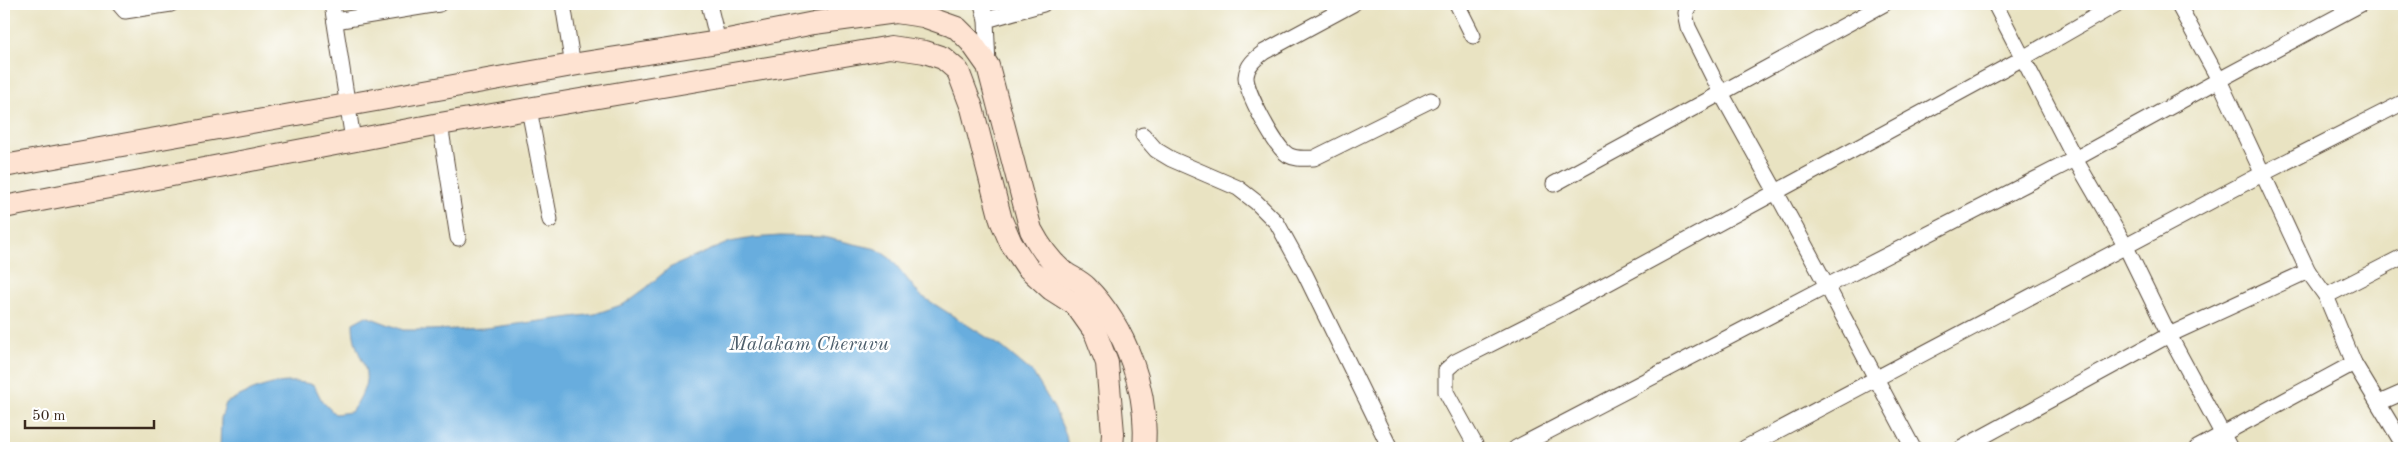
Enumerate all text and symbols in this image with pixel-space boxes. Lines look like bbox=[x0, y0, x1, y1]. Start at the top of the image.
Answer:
water label: Malakam Cheruvu bbox=[728, 335, 889, 355]
scale bar bbox=[25, 397, 154, 429]
text: 50 m bbox=[32, 409, 66, 424]

